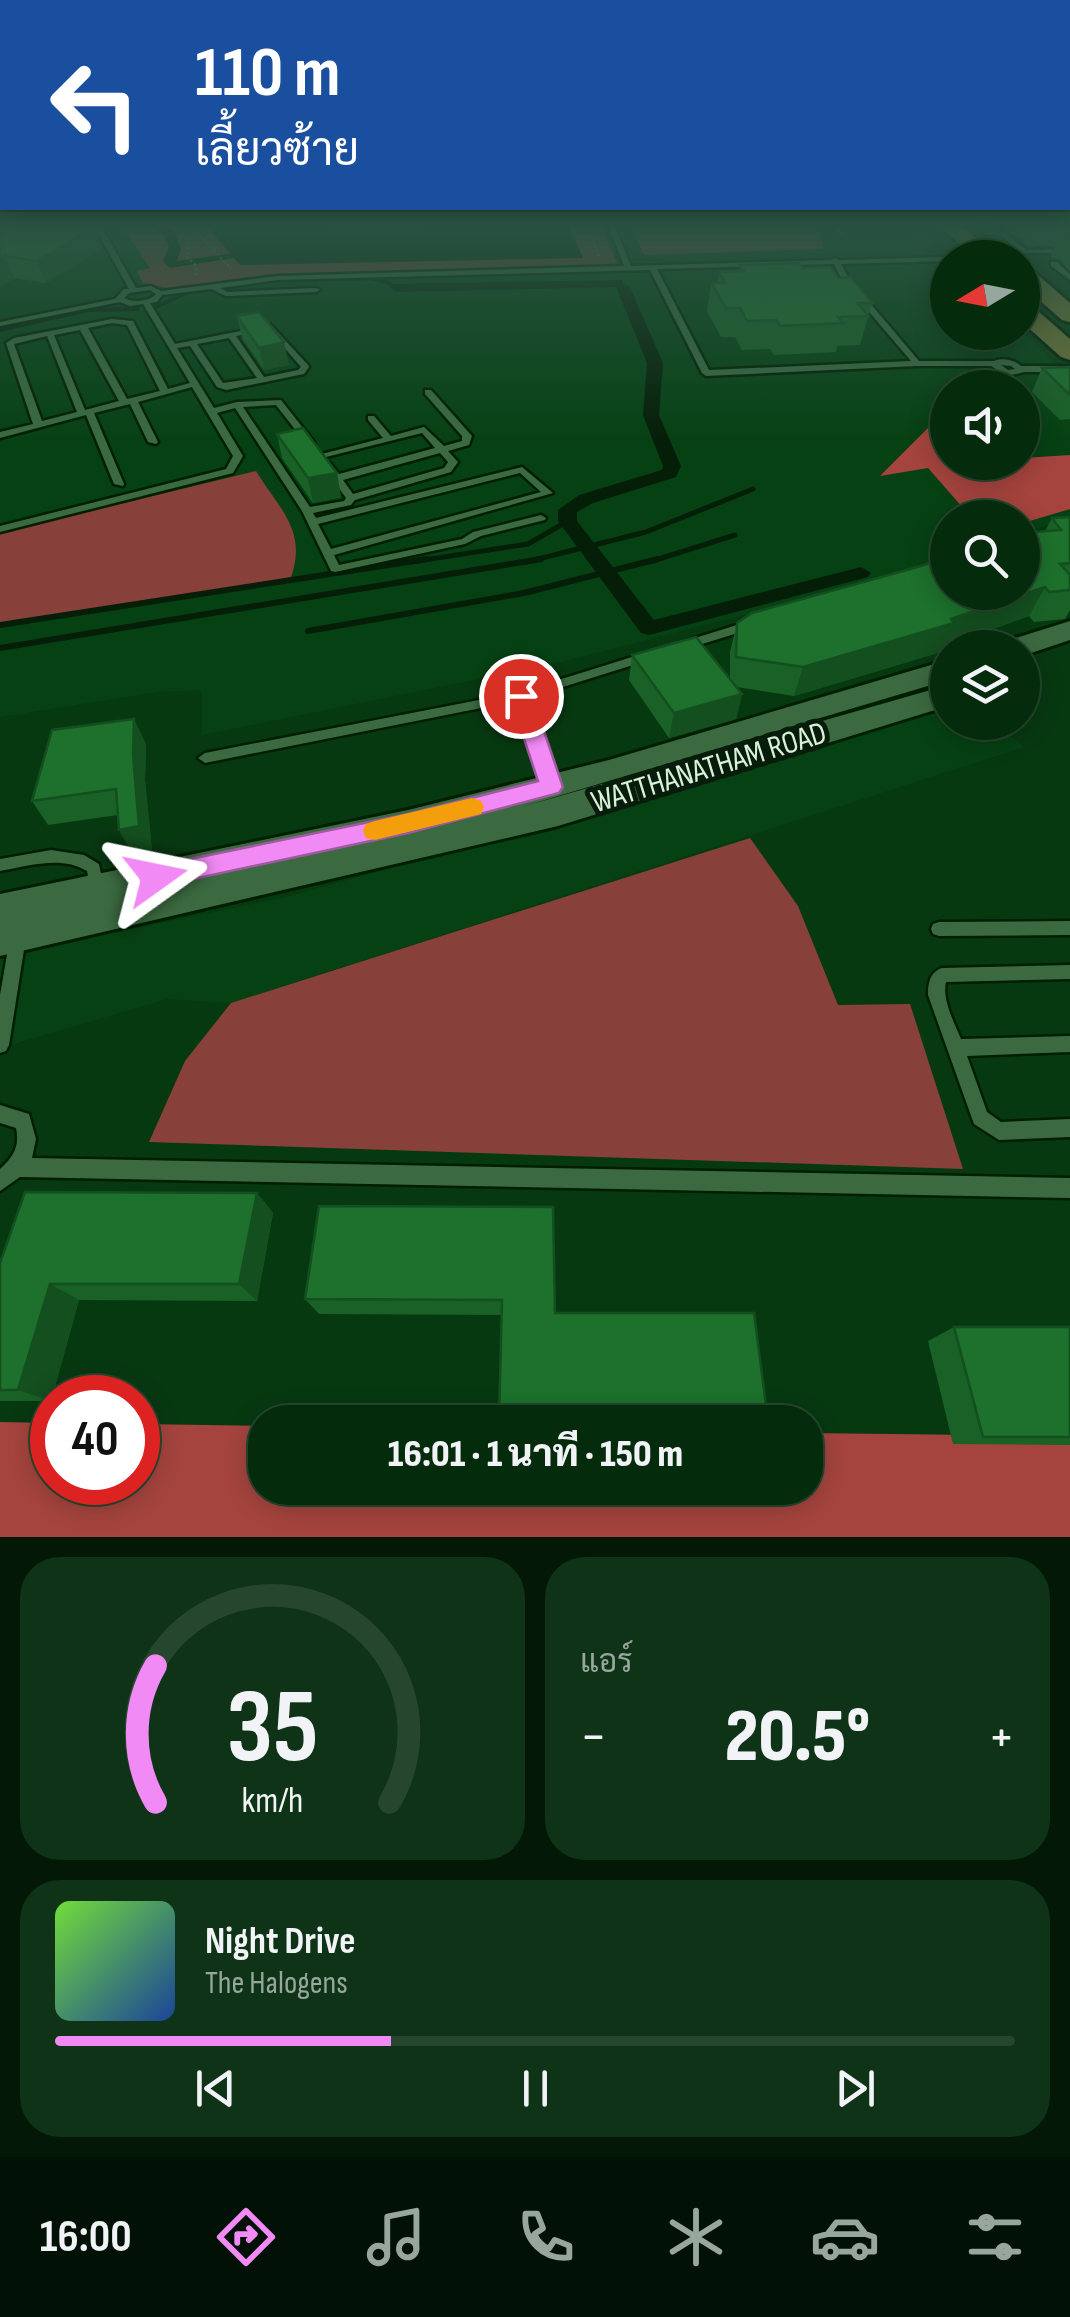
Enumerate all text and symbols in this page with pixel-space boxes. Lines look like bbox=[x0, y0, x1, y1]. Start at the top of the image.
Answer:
text: 110 m bbox=[195, 32, 341, 116]
icon: left bbox=[30, 40, 160, 170]
text: เลี้ยวซ้าย bbox=[195, 124, 359, 179]
north arrow bbox=[930, 240, 1040, 350]
map controls bbox=[930, 240, 1040, 740]
button: sound bbox=[930, 370, 1040, 480]
button: search bbox=[930, 500, 1040, 610]
button: layers bbox=[930, 630, 1040, 740]
pin bbox=[479, 654, 564, 739]
icon: arrive bbox=[494, 669, 549, 724]
street label: WATTHANATHAM ROAD bbox=[587, 714, 831, 822]
position arrow bbox=[104, 825, 208, 929]
speed limit sign: 40 bbox=[30, 1375, 160, 1505]
text: 16:01 · 1 นาที · 150 m bbox=[388, 1432, 683, 1477]
text: แอร์ bbox=[580, 1643, 633, 1682]
text: 35 bbox=[226, 1666, 319, 1791]
text: 20.5° bbox=[725, 1692, 870, 1783]
text: − bbox=[580, 1704, 607, 1771]
text: + bbox=[988, 1704, 1015, 1771]
text: km/h bbox=[242, 1780, 303, 1823]
text: Night Drive bbox=[205, 1919, 356, 1964]
text: The Halogens bbox=[205, 1964, 348, 2003]
icon: previous bbox=[188, 2061, 243, 2116]
icon: pause bbox=[508, 2061, 563, 2116]
icon: next bbox=[828, 2061, 883, 2116]
icon: directions bbox=[211, 2202, 281, 2272]
icon: music bbox=[361, 2202, 431, 2272]
icon: phone bbox=[511, 2202, 581, 2272]
icon: climate bbox=[661, 2202, 731, 2272]
icon: car bbox=[810, 2202, 880, 2272]
icon: filters bbox=[960, 2202, 1030, 2272]
text: 16:00 bbox=[40, 2210, 132, 2265]

